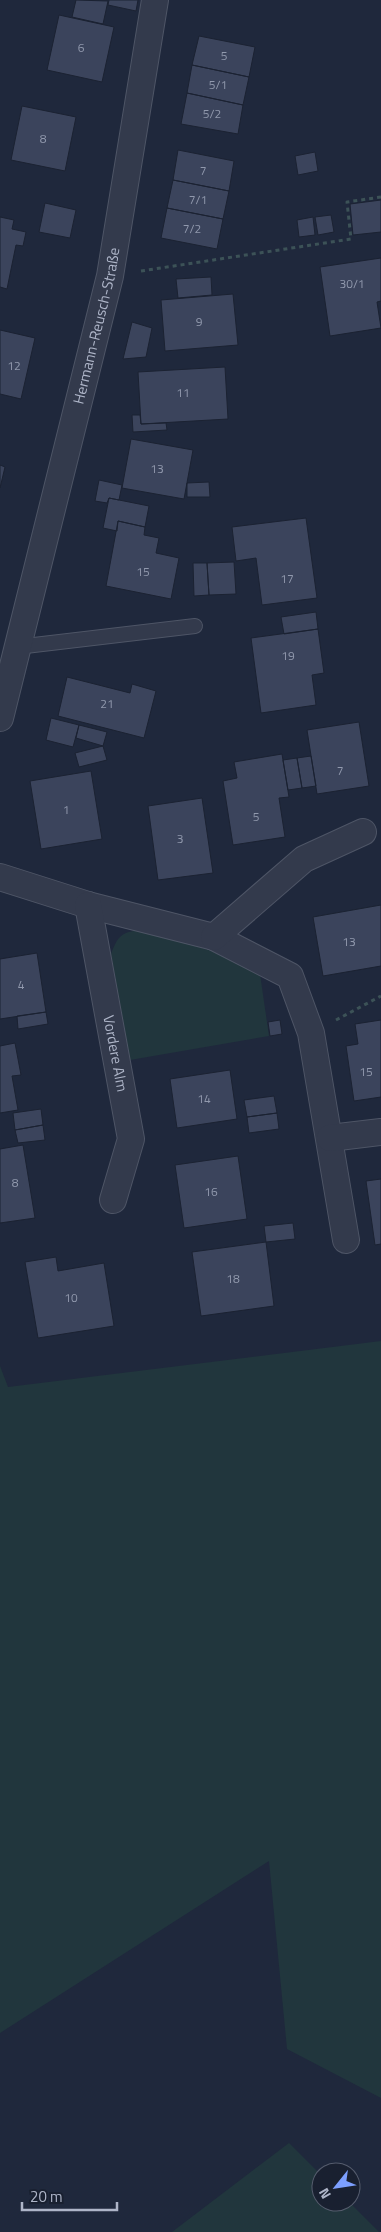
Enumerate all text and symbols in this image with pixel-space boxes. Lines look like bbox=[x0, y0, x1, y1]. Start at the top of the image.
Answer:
house number: 6 bbox=[78, 38, 85, 57]
house number: 5 bbox=[221, 46, 228, 65]
house number: 5/1 bbox=[209, 75, 227, 94]
house number: 5/2 bbox=[203, 104, 221, 123]
house number: 8 bbox=[40, 129, 47, 148]
house number: 7 bbox=[200, 161, 206, 180]
house number: 7/1 bbox=[189, 190, 207, 209]
house number: 7/2 bbox=[183, 219, 201, 238]
street label: Hermann-Reusch-Straße bbox=[67, 246, 125, 406]
house number: 30/1 bbox=[339, 274, 365, 293]
house number: 9 bbox=[196, 312, 203, 331]
house number: 12 bbox=[7, 356, 21, 375]
house number: 11 bbox=[176, 383, 190, 402]
house number: 13 bbox=[150, 459, 164, 478]
house number: 15 bbox=[136, 562, 150, 581]
house number: 17 bbox=[280, 569, 294, 588]
house number: 19 bbox=[281, 646, 295, 665]
house number: 21 bbox=[100, 694, 114, 713]
house number: 7 bbox=[337, 761, 343, 780]
house number: 1 bbox=[63, 800, 69, 819]
house number: 5 bbox=[253, 807, 260, 826]
house number: 3 bbox=[177, 829, 183, 848]
house number: 13 bbox=[342, 932, 356, 951]
house number: 4 bbox=[18, 975, 25, 994]
street label: Vordere Alm bbox=[97, 1013, 134, 1094]
house number: 15 bbox=[359, 1062, 373, 1081]
house number: 14 bbox=[197, 1089, 211, 1108]
house number: 8 bbox=[12, 1173, 19, 1192]
house number: 16 bbox=[204, 1182, 218, 1201]
house number: 18 bbox=[226, 1269, 240, 1288]
house number: 10 bbox=[64, 1288, 78, 1307]
north arrow bbox=[311, 2162, 361, 2212]
scale bar bbox=[22, 2180, 118, 2212]
text: N bbox=[313, 2184, 336, 2203]
text: 20 m bbox=[30, 2185, 63, 2208]

